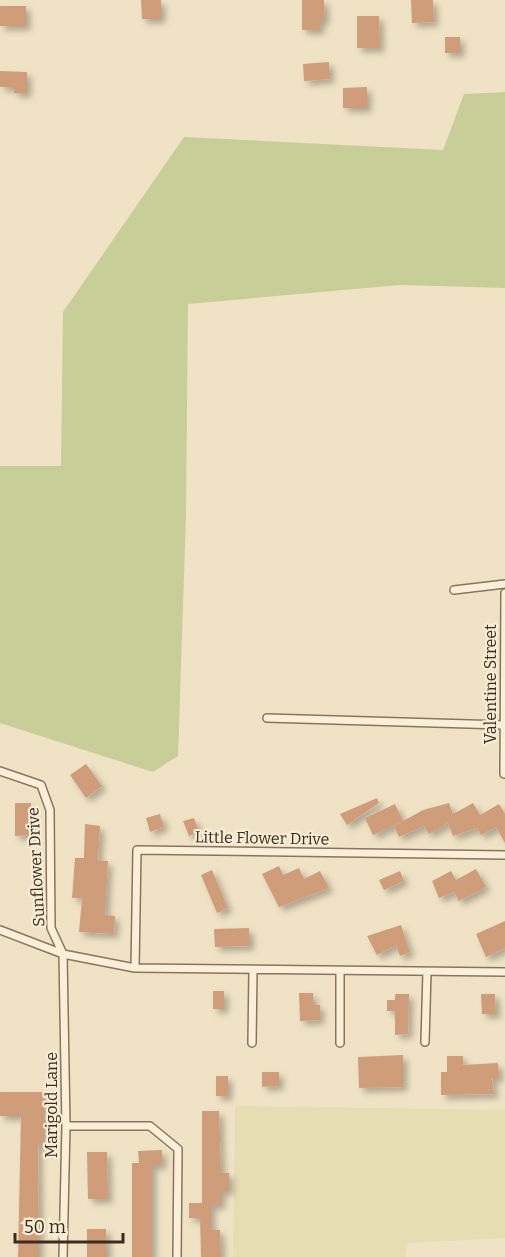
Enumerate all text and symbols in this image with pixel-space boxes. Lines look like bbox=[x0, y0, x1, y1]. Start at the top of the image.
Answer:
street label: Valentine Street bbox=[481, 624, 500, 744]
street label: Sunflower Drive bbox=[23, 807, 49, 927]
street label: Little Flower Drive bbox=[195, 827, 329, 849]
street label: Marigold Lane bbox=[42, 1052, 61, 1158]
scale bar bbox=[15, 1206, 123, 1244]
text: 50 m bbox=[24, 1216, 66, 1238]

